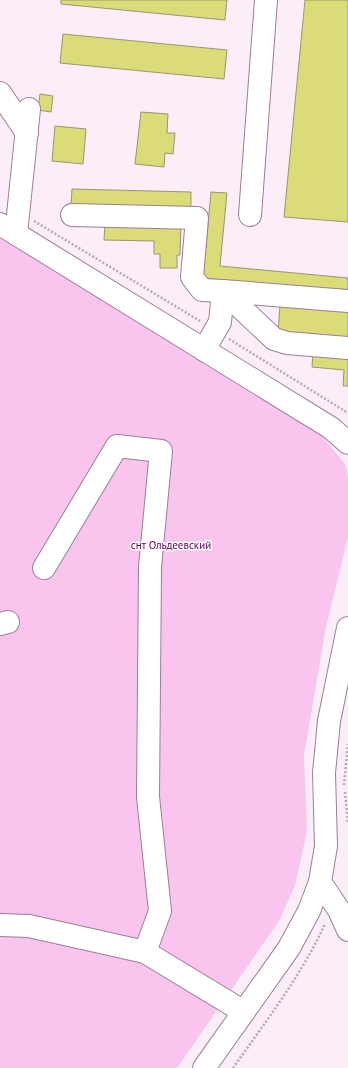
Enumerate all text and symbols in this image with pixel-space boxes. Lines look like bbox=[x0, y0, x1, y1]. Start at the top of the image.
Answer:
park label: снт Ольдеевский bbox=[131, 538, 211, 552]

